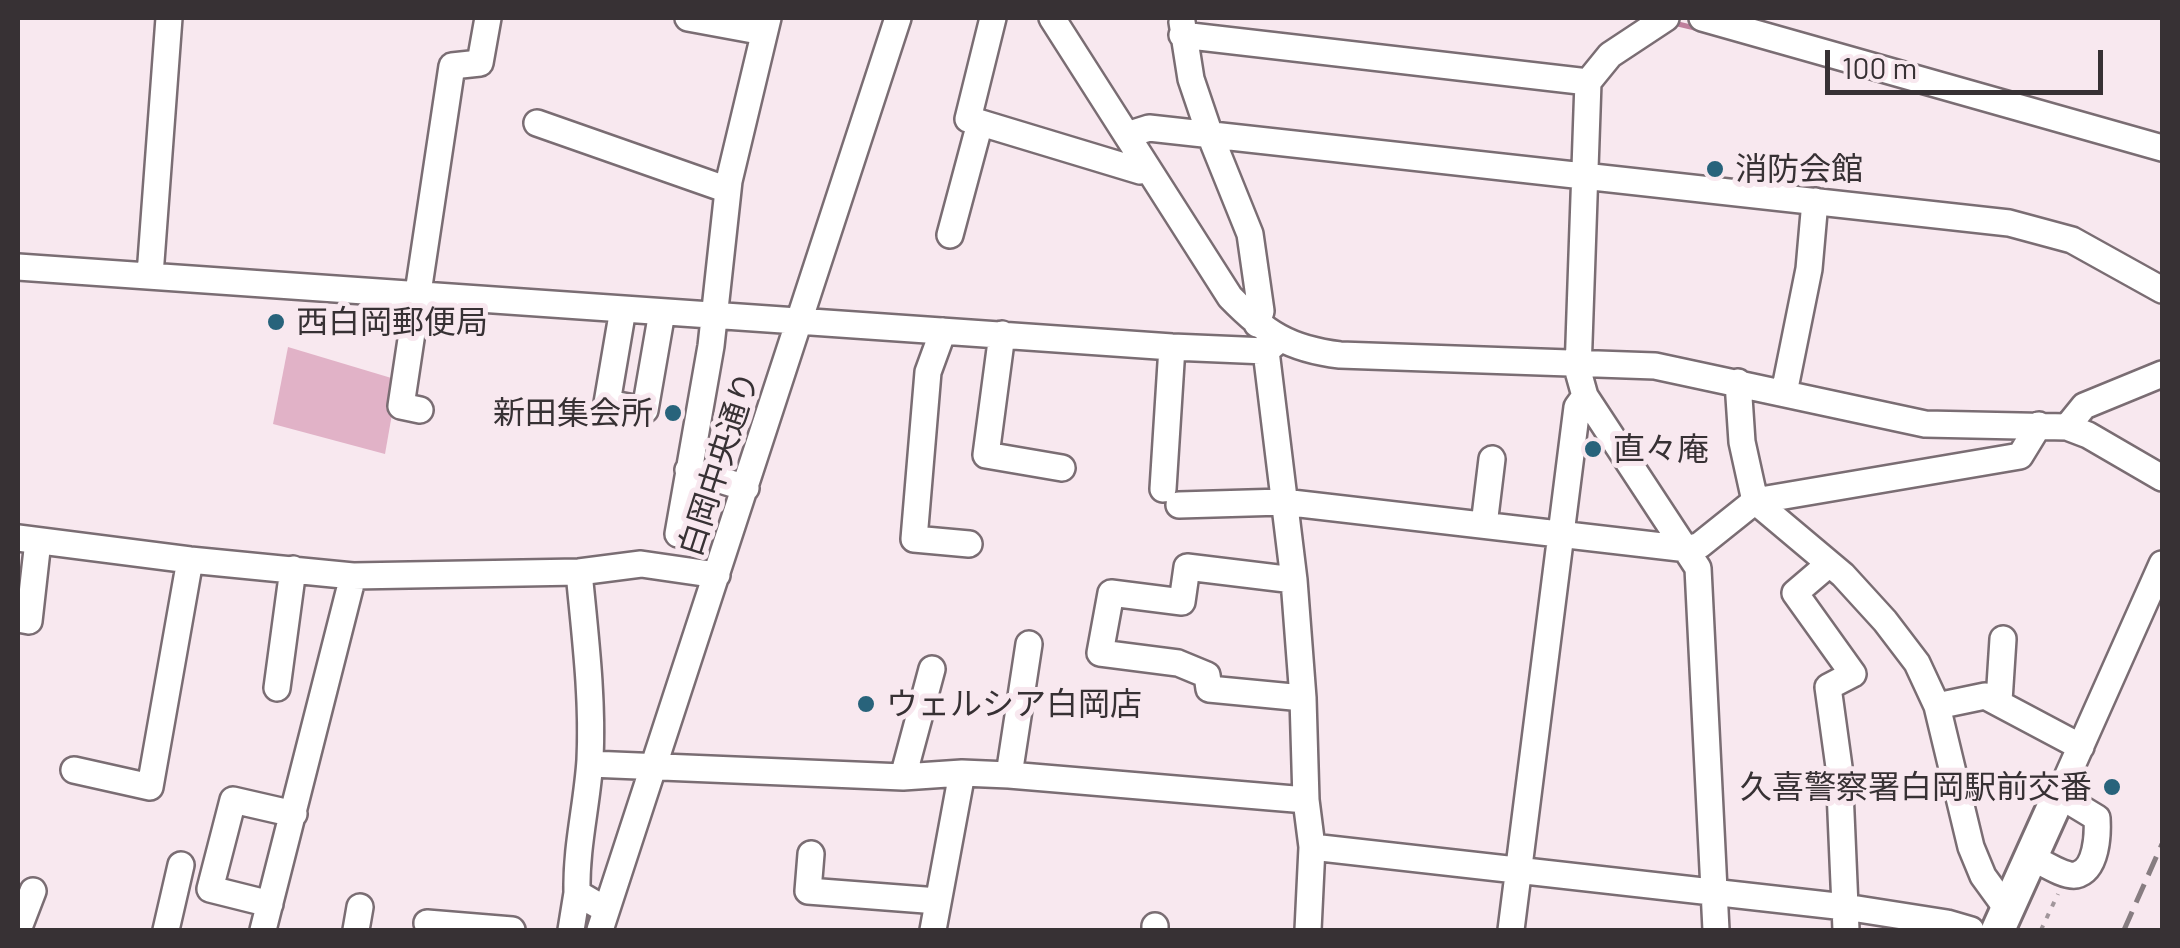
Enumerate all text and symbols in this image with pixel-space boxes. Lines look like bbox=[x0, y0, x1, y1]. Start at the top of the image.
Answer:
scale bar bbox=[1830, 30, 2108, 92]
text: 100 m bbox=[1842, 49, 1917, 85]
place label: 消防会館 bbox=[1735, 150, 1863, 188]
marker: 消防会館 bbox=[1704, 158, 1726, 180]
place label: 西白岡郵便局 bbox=[296, 303, 488, 341]
marker: 西白岡郵便局 bbox=[265, 311, 287, 333]
street label: 白岡中央通り bbox=[671, 367, 767, 561]
place label: 新田集会所 bbox=[493, 394, 653, 432]
marker: 新田集会所 bbox=[662, 402, 684, 424]
place label: 直々庵 bbox=[1613, 430, 1709, 468]
marker: 直々庵 bbox=[1582, 438, 1604, 460]
place label: ウェルシア白岡店 bbox=[886, 685, 1142, 723]
marker: ウェルシア白岡店 bbox=[855, 693, 877, 715]
place label: 久喜警察署白岡駅前交番 bbox=[1740, 768, 2092, 806]
marker: 久喜警察署白岡駅前交番 bbox=[2101, 776, 2123, 798]

